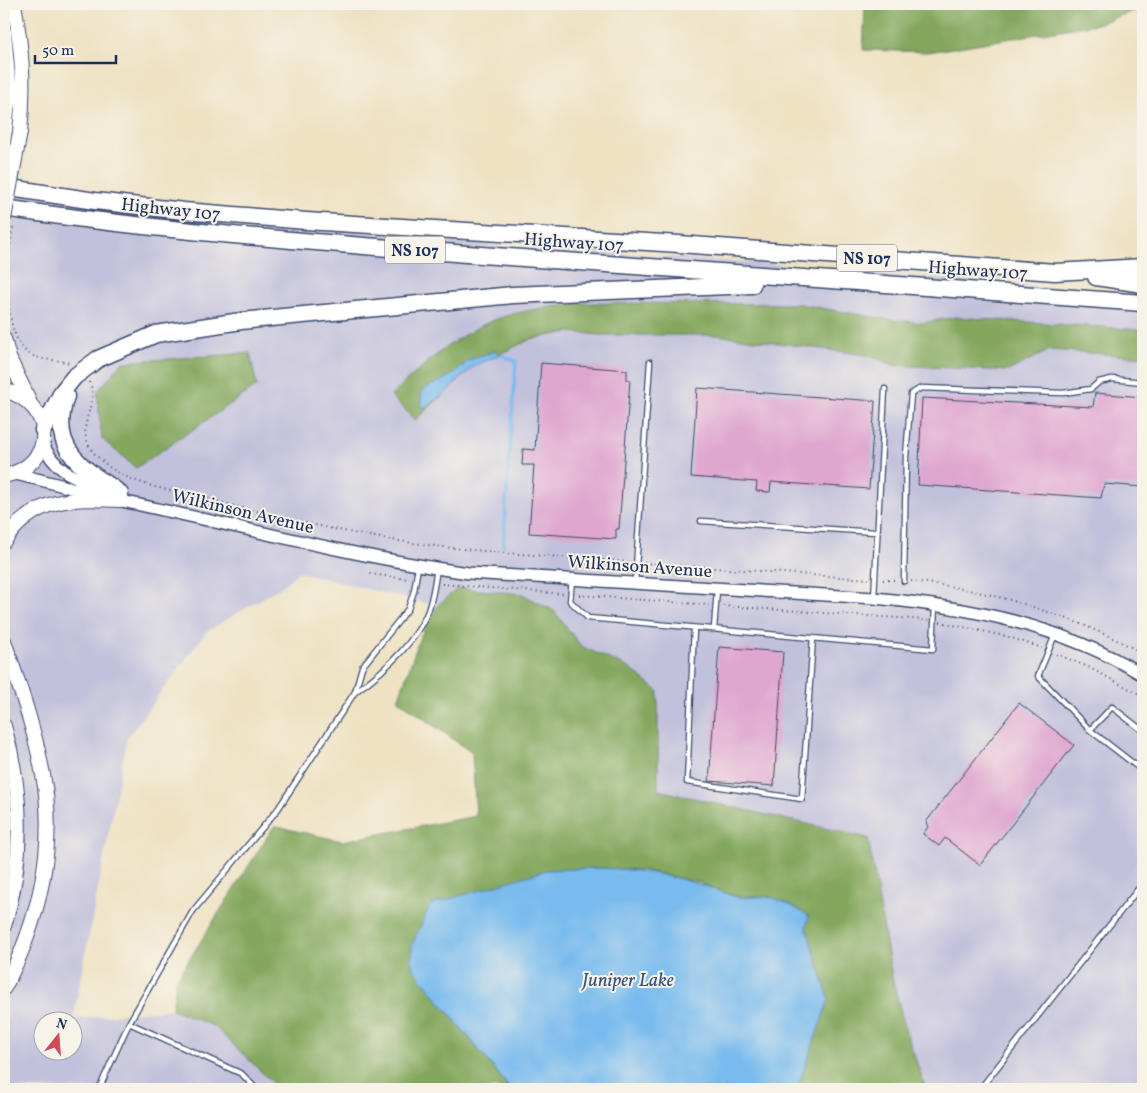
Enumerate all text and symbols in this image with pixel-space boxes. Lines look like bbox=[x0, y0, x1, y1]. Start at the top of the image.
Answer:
scale bar bbox=[35, 32, 116, 64]
text: 50 m bbox=[42, 41, 74, 62]
street label: Highway 107 bbox=[120, 193, 222, 228]
street label: Highway 107 bbox=[523, 228, 625, 259]
road number: NS 107 bbox=[385, 236, 445, 264]
road number: NS 107 bbox=[837, 244, 897, 272]
street label: Highway 107 bbox=[927, 256, 1029, 287]
street label: Wilkinson Avenue bbox=[169, 484, 316, 541]
street label: Wilkinson Avenue bbox=[567, 550, 713, 585]
water label: Juniper Lake bbox=[580, 968, 674, 994]
north arrow bbox=[32, 1010, 82, 1060]
text: N bbox=[54, 1014, 69, 1036]

